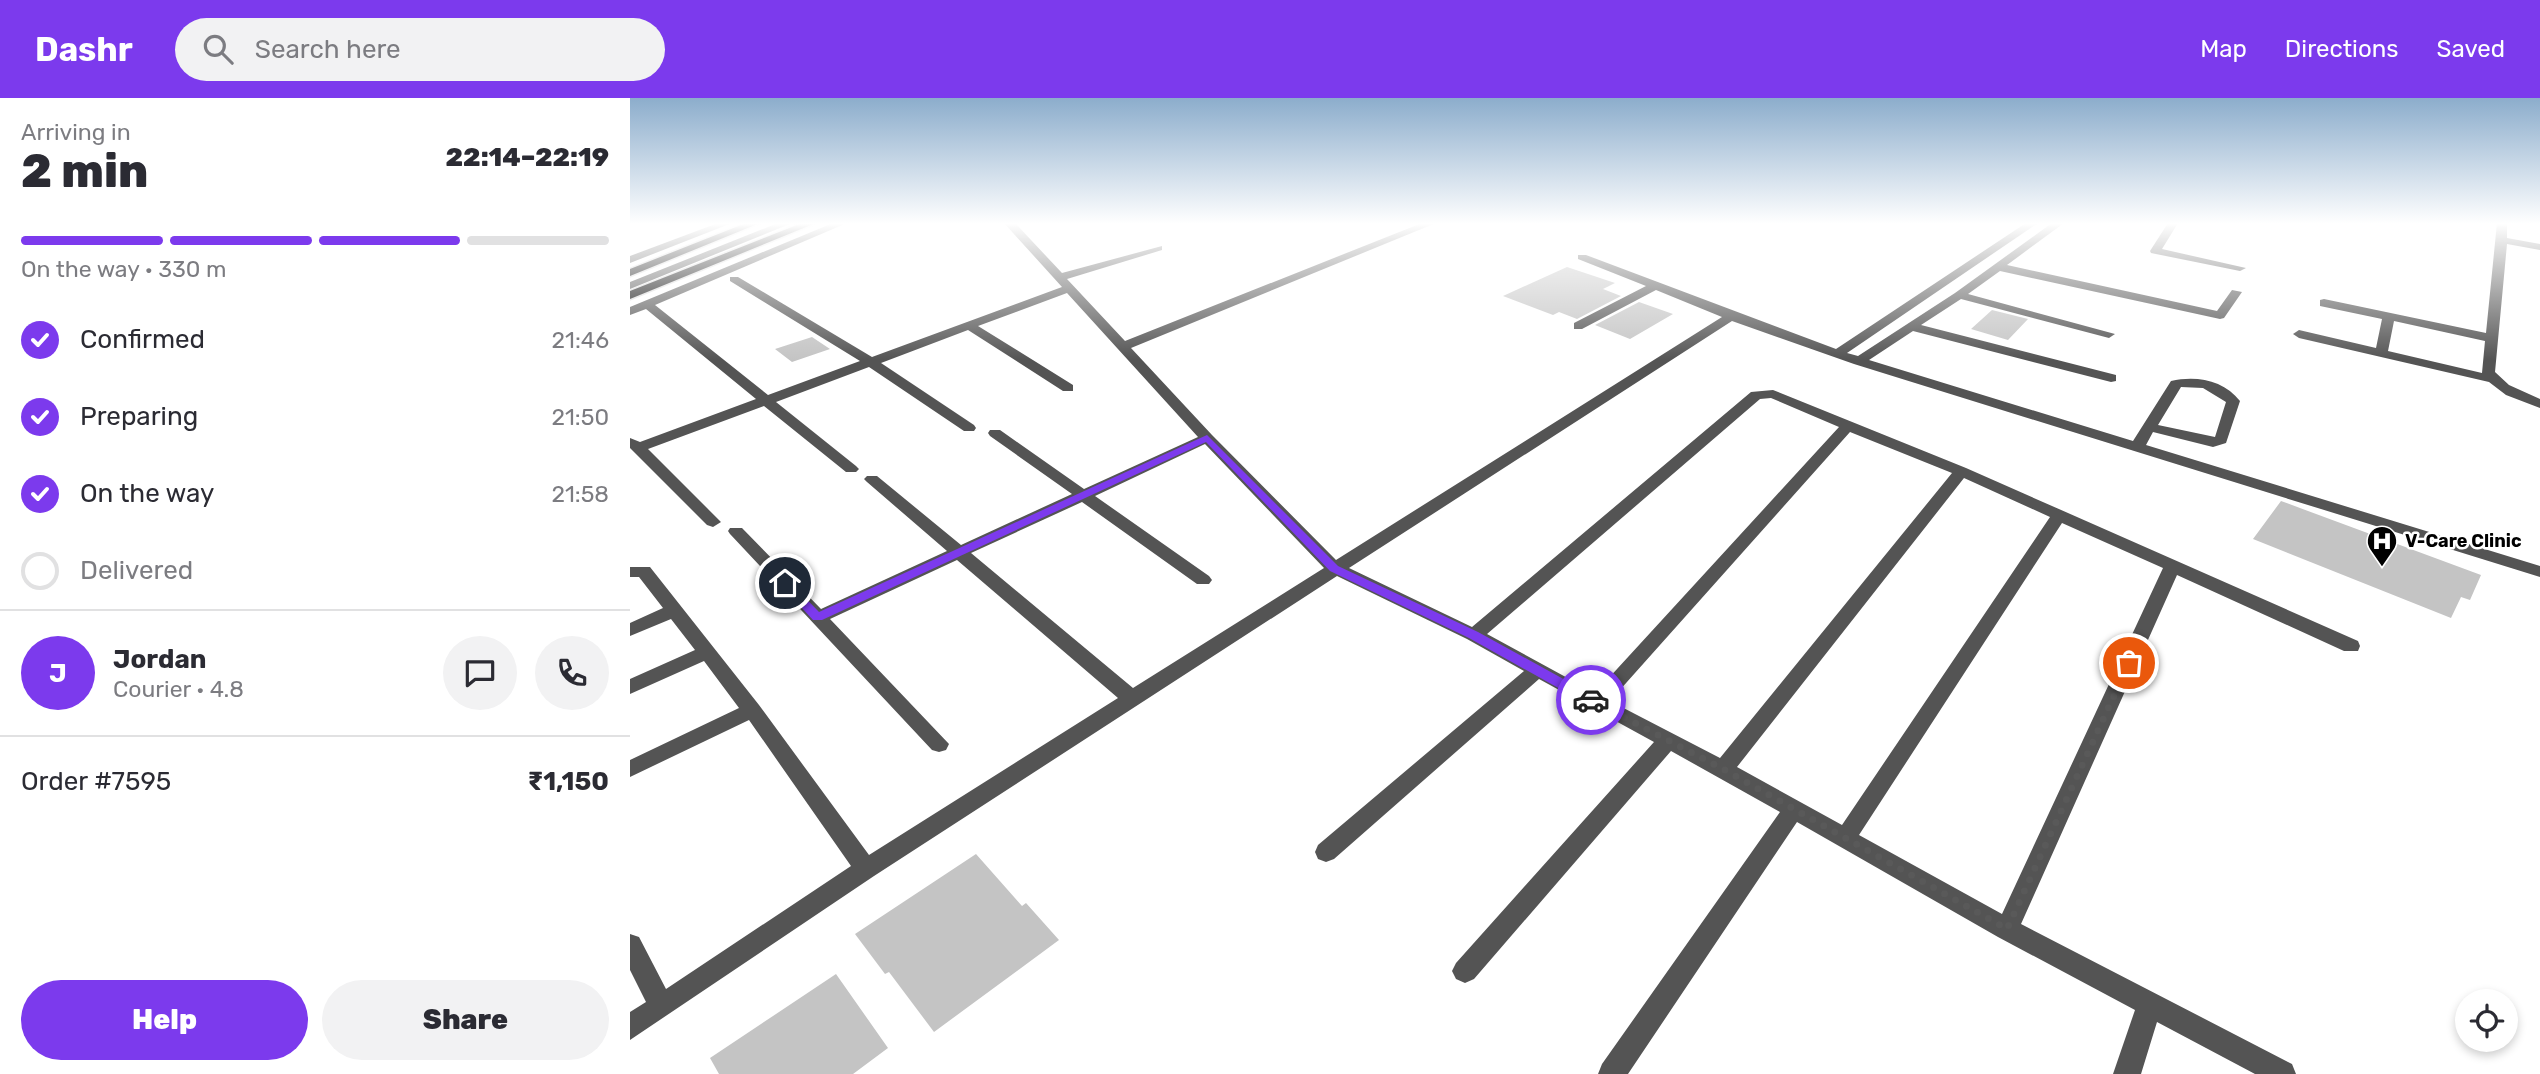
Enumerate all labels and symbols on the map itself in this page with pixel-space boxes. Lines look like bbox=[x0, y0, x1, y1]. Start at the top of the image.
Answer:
hospital icon: V-Care Clinic bbox=[2365, 524, 2399, 568]
place label: V-Care Clinic bbox=[2405, 530, 2522, 552]
pin bbox=[755, 553, 815, 613]
pin bbox=[2099, 633, 2159, 693]
courier bbox=[1556, 665, 1626, 735]

